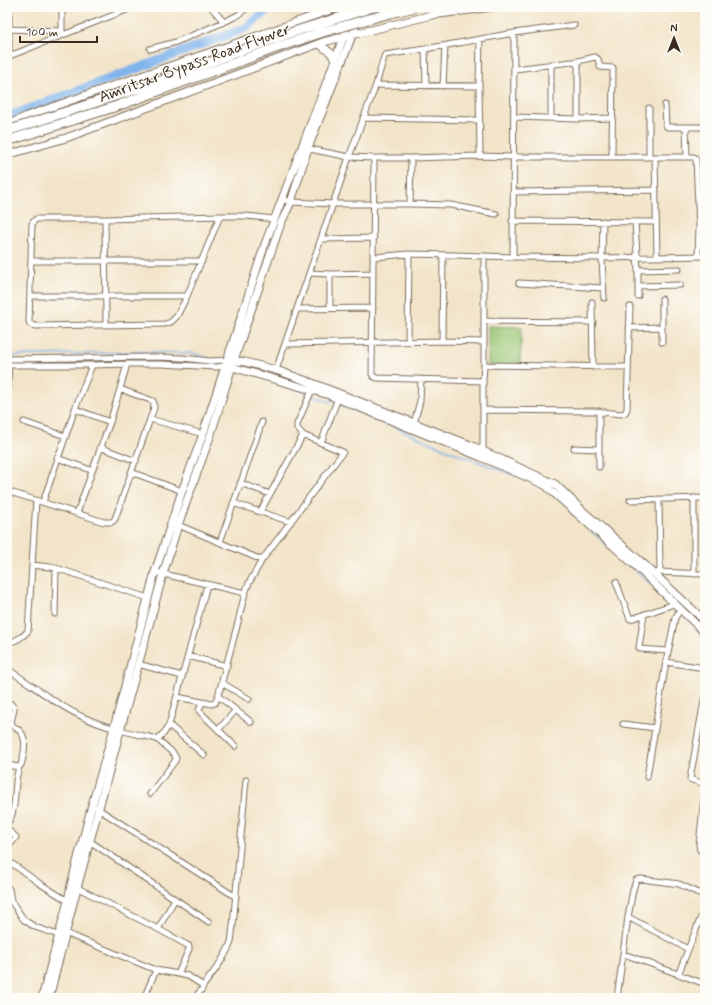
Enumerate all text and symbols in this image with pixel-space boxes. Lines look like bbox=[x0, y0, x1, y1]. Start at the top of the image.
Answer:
scale bar bbox=[20, 18, 97, 44]
north arrow bbox=[654, 18, 694, 58]
street label: Amritsar Bypass Road Flyover bbox=[96, 19, 294, 108]
text: N bbox=[670, 22, 678, 36]
text: 100 m bbox=[26, 25, 58, 41]

